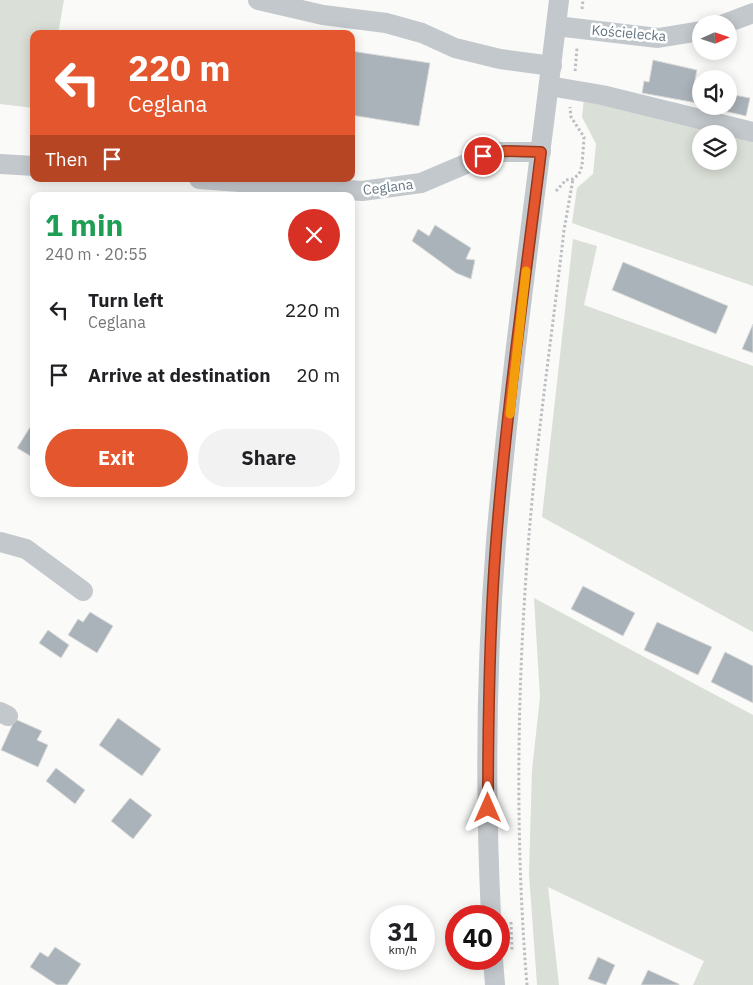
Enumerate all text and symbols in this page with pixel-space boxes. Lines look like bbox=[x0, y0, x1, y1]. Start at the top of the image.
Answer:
north arrow bbox=[692, 15, 738, 60]
map controls bbox=[692, 15, 737, 170]
street label: Kościelecka bbox=[591, 21, 668, 45]
text: 220 m bbox=[128, 45, 231, 91]
icon: left bbox=[45, 50, 110, 115]
button: sound bbox=[692, 70, 737, 115]
text: Ceglana bbox=[128, 89, 207, 118]
button: layers bbox=[692, 125, 737, 170]
pin bbox=[462, 135, 504, 177]
icon: arrive bbox=[469, 142, 497, 170]
icon: arrive bbox=[98, 145, 126, 173]
text: Then bbox=[45, 147, 88, 171]
street label: Ceglana bbox=[362, 175, 415, 199]
text: 1 min bbox=[45, 205, 123, 244]
button: close bbox=[288, 209, 340, 261]
text: 240 m · 20:55 bbox=[45, 244, 147, 264]
text: Turn left bbox=[88, 288, 164, 312]
icon: left bbox=[45, 296, 73, 324]
text: 220 m bbox=[285, 298, 340, 322]
text: Ceglana bbox=[88, 312, 146, 332]
icon: arrive bbox=[45, 361, 73, 389]
text: Arrive at destination bbox=[88, 363, 271, 387]
text: 20 m bbox=[296, 363, 340, 387]
button: Exit bbox=[45, 429, 188, 487]
button: Share bbox=[198, 429, 340, 487]
position arrow bbox=[461, 781, 513, 833]
speed limit sign: 40 bbox=[445, 905, 510, 970]
text: 31 bbox=[387, 915, 418, 948]
text: km/h bbox=[388, 942, 417, 957]

